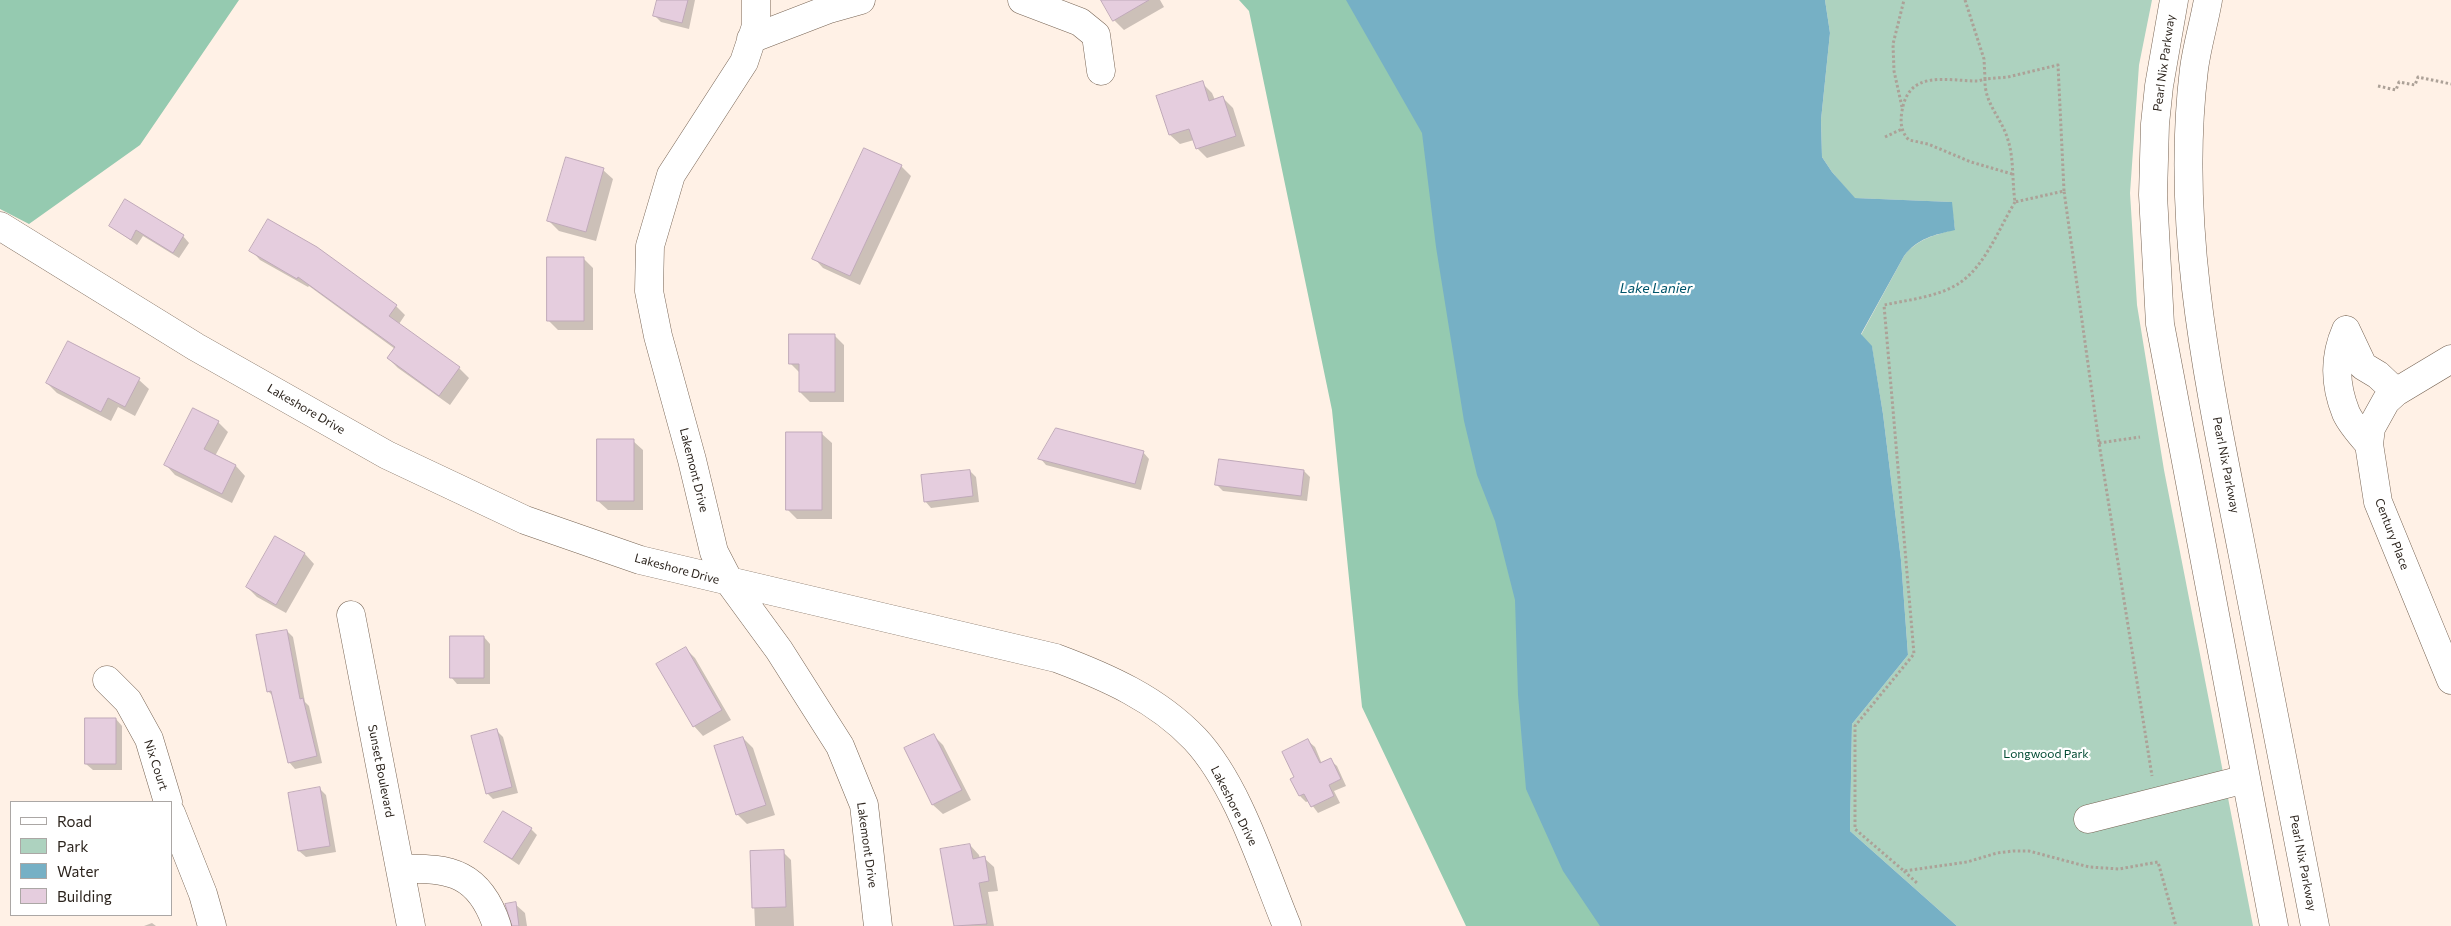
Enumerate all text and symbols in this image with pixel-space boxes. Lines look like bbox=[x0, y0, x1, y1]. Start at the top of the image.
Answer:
street label: Pearl Nix Parkway bbox=[2150, 14, 2178, 112]
water label: Lake Lanier bbox=[1620, 280, 1692, 296]
street label: Lakeshore Drive bbox=[265, 381, 347, 437]
street label: Pearl Nix Parkway bbox=[2210, 416, 2242, 514]
street label: Lakemont Drive bbox=[677, 426, 711, 514]
street label: Century Place bbox=[2372, 496, 2412, 572]
street label: Lakeshore Drive bbox=[633, 551, 721, 587]
street label: Sunset Boulevard bbox=[365, 723, 397, 819]
street label: Nix Court bbox=[141, 738, 171, 792]
park label: Longwood Park bbox=[2003, 747, 2089, 761]
street label: Lakeshore Drive bbox=[1208, 764, 1260, 848]
legend bbox=[10, 801, 172, 916]
street label: Lakemont Drive bbox=[854, 801, 880, 889]
text: Road bbox=[57, 812, 92, 830]
street label: Pearl Nix Parkway bbox=[2287, 814, 2319, 912]
text: Park bbox=[57, 837, 88, 855]
text: Water bbox=[57, 862, 99, 880]
text: Building bbox=[57, 887, 112, 905]

